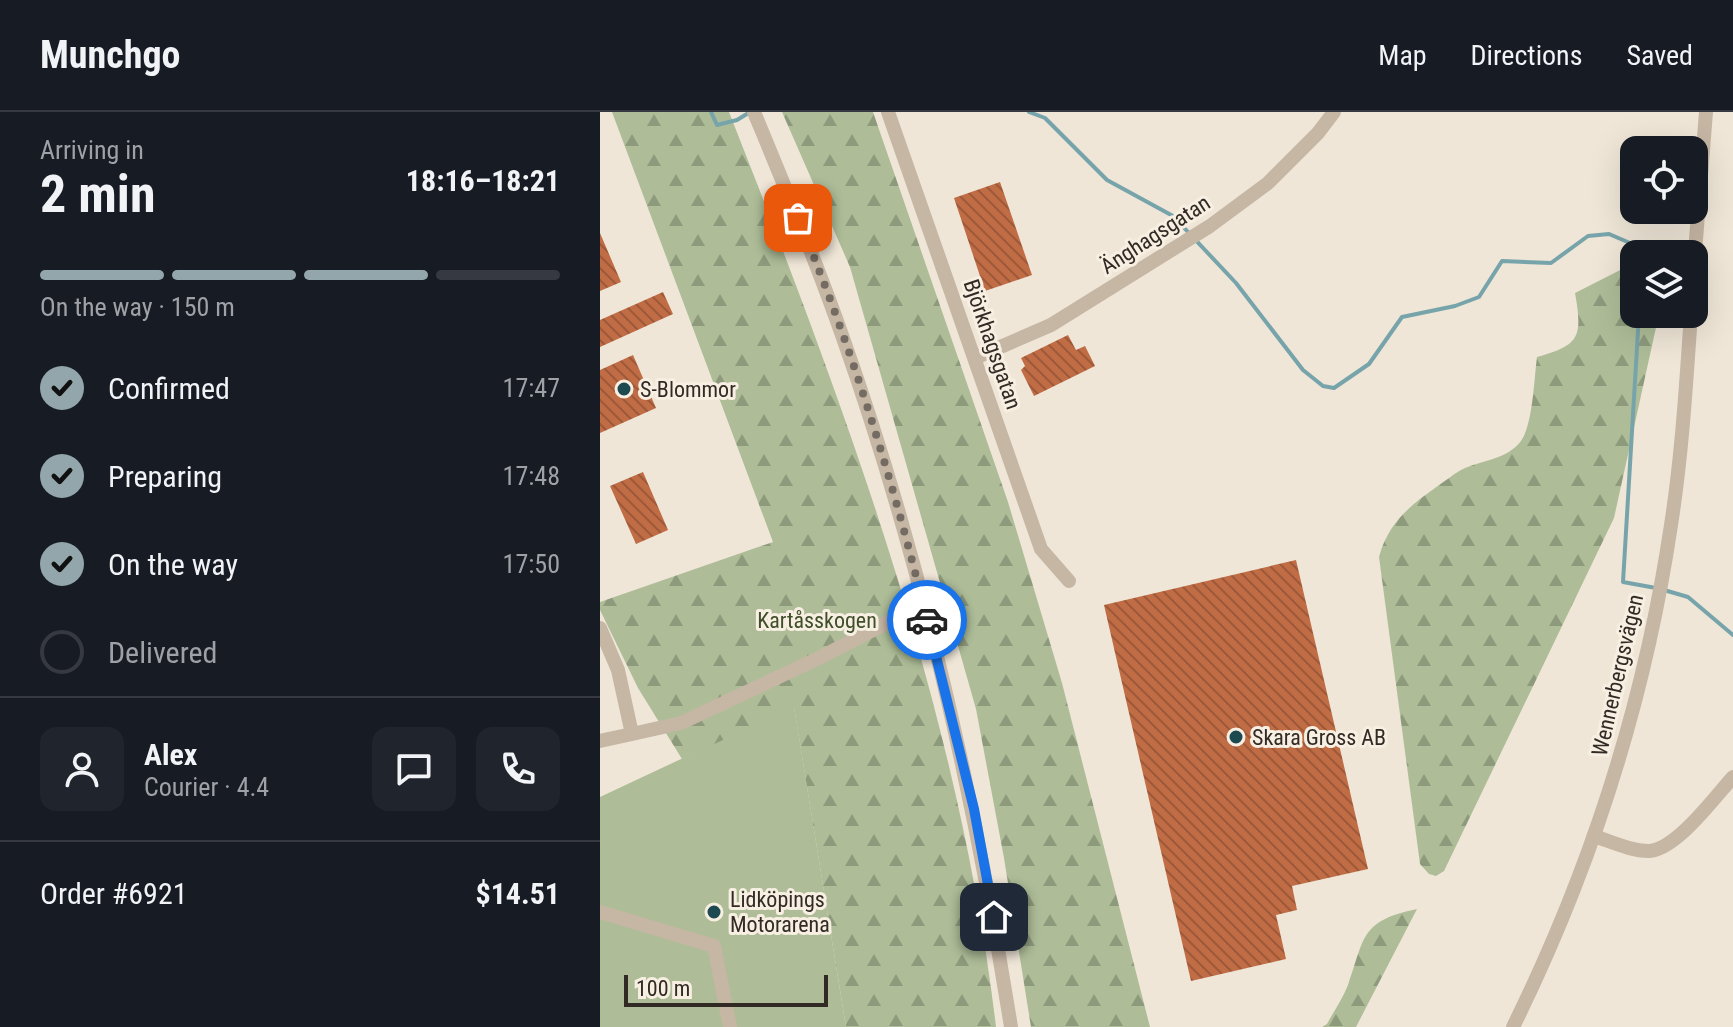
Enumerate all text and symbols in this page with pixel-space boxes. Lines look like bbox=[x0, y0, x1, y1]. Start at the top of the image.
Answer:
text: Munchgo bbox=[40, 33, 180, 77]
text: Map bbox=[1378, 39, 1427, 72]
text: Directions bbox=[1471, 39, 1582, 72]
text: Saved bbox=[1626, 39, 1693, 72]
text: Arriving in bbox=[40, 135, 144, 165]
map controls bbox=[1620, 136, 1708, 328]
button: locate bbox=[1620, 136, 1708, 224]
text: 18:16–18:21 bbox=[406, 163, 560, 198]
text: 2 min bbox=[40, 164, 156, 225]
pin bbox=[764, 184, 832, 252]
street label: Änghagsgatan bbox=[1096, 190, 1215, 279]
icon: bag bbox=[776, 196, 820, 240]
button: layers bbox=[1620, 240, 1708, 328]
street label: Björkhagsgatan bbox=[959, 276, 1026, 412]
text: On the way · 150 m bbox=[40, 292, 235, 322]
icon: check bbox=[40, 366, 84, 410]
text: Confirmed bbox=[108, 371, 230, 406]
text: 17:47 bbox=[503, 373, 560, 403]
place label: S-Blommor bbox=[640, 377, 736, 402]
marker: S-Blommor bbox=[615, 380, 633, 398]
icon: check bbox=[40, 454, 84, 498]
text: Preparing bbox=[108, 459, 222, 494]
text: 17:48 bbox=[503, 461, 560, 491]
icon: check bbox=[40, 542, 84, 586]
text: On the way bbox=[108, 547, 238, 582]
text: 17:50 bbox=[503, 549, 560, 579]
courier bbox=[887, 580, 967, 660]
street label: Wennerbergsvägen bbox=[1587, 592, 1648, 758]
icon: car bbox=[905, 598, 949, 642]
park label: Kartåsskogen bbox=[757, 608, 877, 633]
text: Delivered bbox=[108, 635, 217, 670]
place label: Skara Gross AB bbox=[1252, 725, 1386, 750]
button: person bbox=[40, 727, 124, 811]
button: chat bbox=[372, 727, 456, 811]
button: phone bbox=[476, 727, 560, 811]
marker: Skara Gross AB bbox=[1227, 728, 1245, 746]
text: Alex bbox=[144, 737, 197, 772]
text: Courier · 4.4 bbox=[144, 772, 269, 802]
text: Order #6921 bbox=[40, 876, 188, 911]
text: $14.51 bbox=[475, 876, 560, 911]
pin bbox=[960, 883, 1028, 951]
place label: Lidköpings Motorarena bbox=[730, 887, 830, 937]
icon: home bbox=[972, 895, 1016, 939]
marker: Lidköpings Motorarena bbox=[705, 903, 723, 921]
scale bar bbox=[624, 971, 828, 1007]
text: 100 m bbox=[636, 976, 690, 1001]

